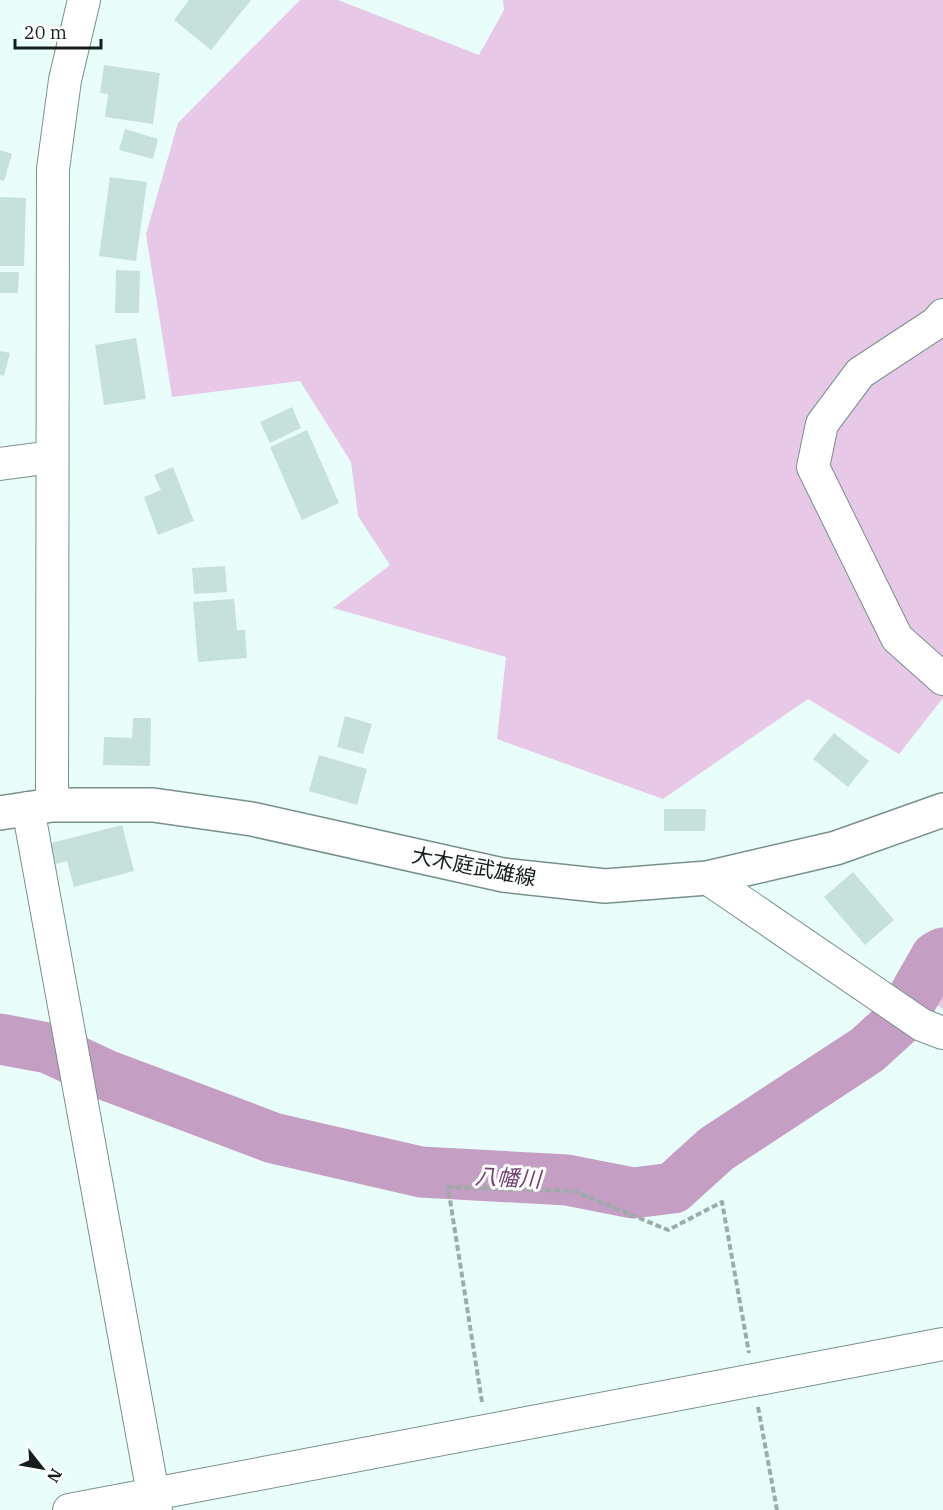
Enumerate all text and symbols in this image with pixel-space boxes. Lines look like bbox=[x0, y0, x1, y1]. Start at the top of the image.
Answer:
scale bar bbox=[15, 12, 100, 50]
text: 20 m bbox=[24, 21, 67, 44]
street label: 大木庭武雄線 bbox=[409, 840, 539, 892]
water label: 八幡川 bbox=[474, 1161, 544, 1193]
north arrow bbox=[12, 1438, 72, 1498]
text: N bbox=[43, 1465, 67, 1486]

